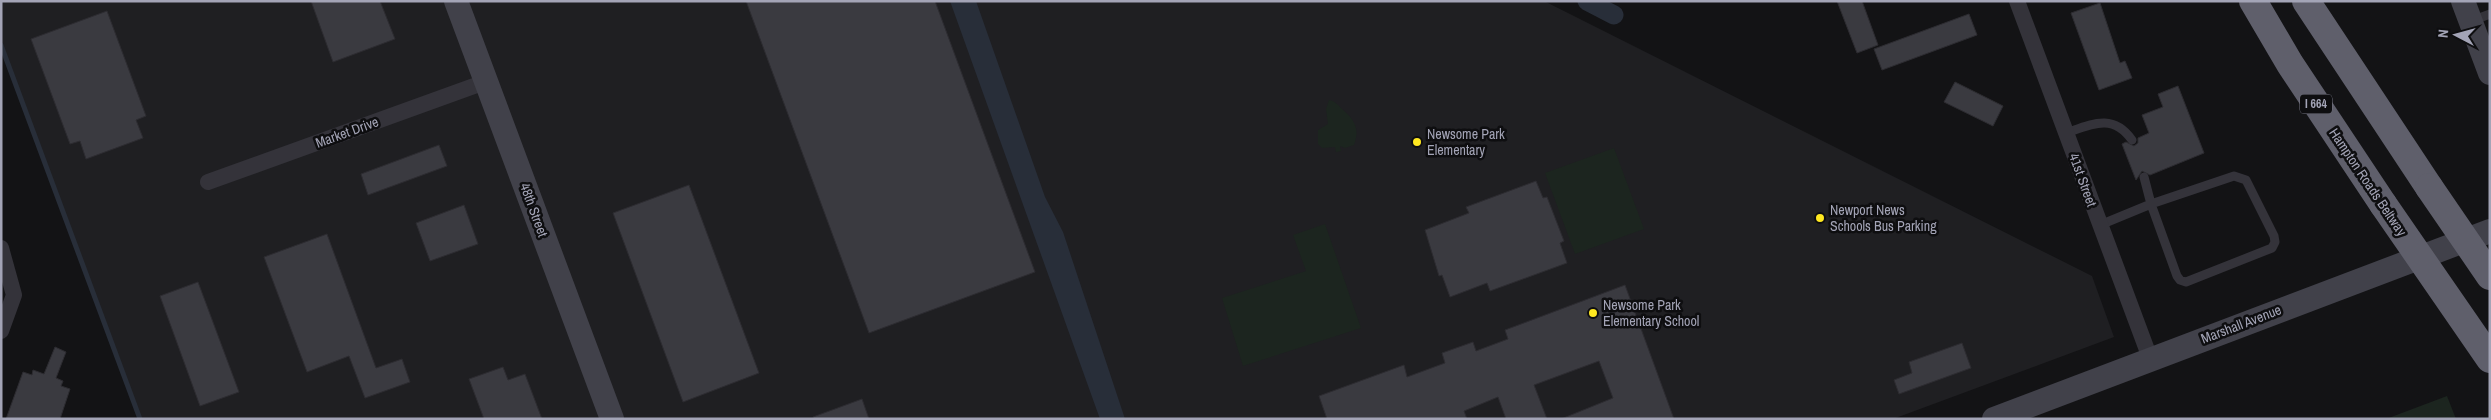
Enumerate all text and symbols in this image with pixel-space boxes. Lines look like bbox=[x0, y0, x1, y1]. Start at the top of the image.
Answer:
north arrow bbox=[2431, 10, 2481, 60]
text: N bbox=[2434, 29, 2452, 39]
road number: I 664 bbox=[2300, 95, 2332, 114]
street label: Market Drive bbox=[313, 112, 381, 152]
place label: Newsome Park Elementary bbox=[1427, 125, 1505, 159]
street label: Hampton Roads Beltway bbox=[2325, 125, 2411, 240]
marker: Newsome Park Elementary bbox=[1411, 136, 1423, 148]
street label: 41st Street bbox=[2065, 151, 2101, 209]
street label: 48th Street bbox=[516, 181, 552, 239]
place label: Newport News Schools Bus Parking bbox=[1830, 201, 1937, 235]
marker: Newport News Schools Bus Parking bbox=[1814, 212, 1826, 224]
place label: Newsome Park Elementary School bbox=[1603, 296, 1699, 330]
street label: Marshall Avenue bbox=[2198, 300, 2284, 348]
marker: Newsome Park Elementary School bbox=[1587, 307, 1599, 319]

